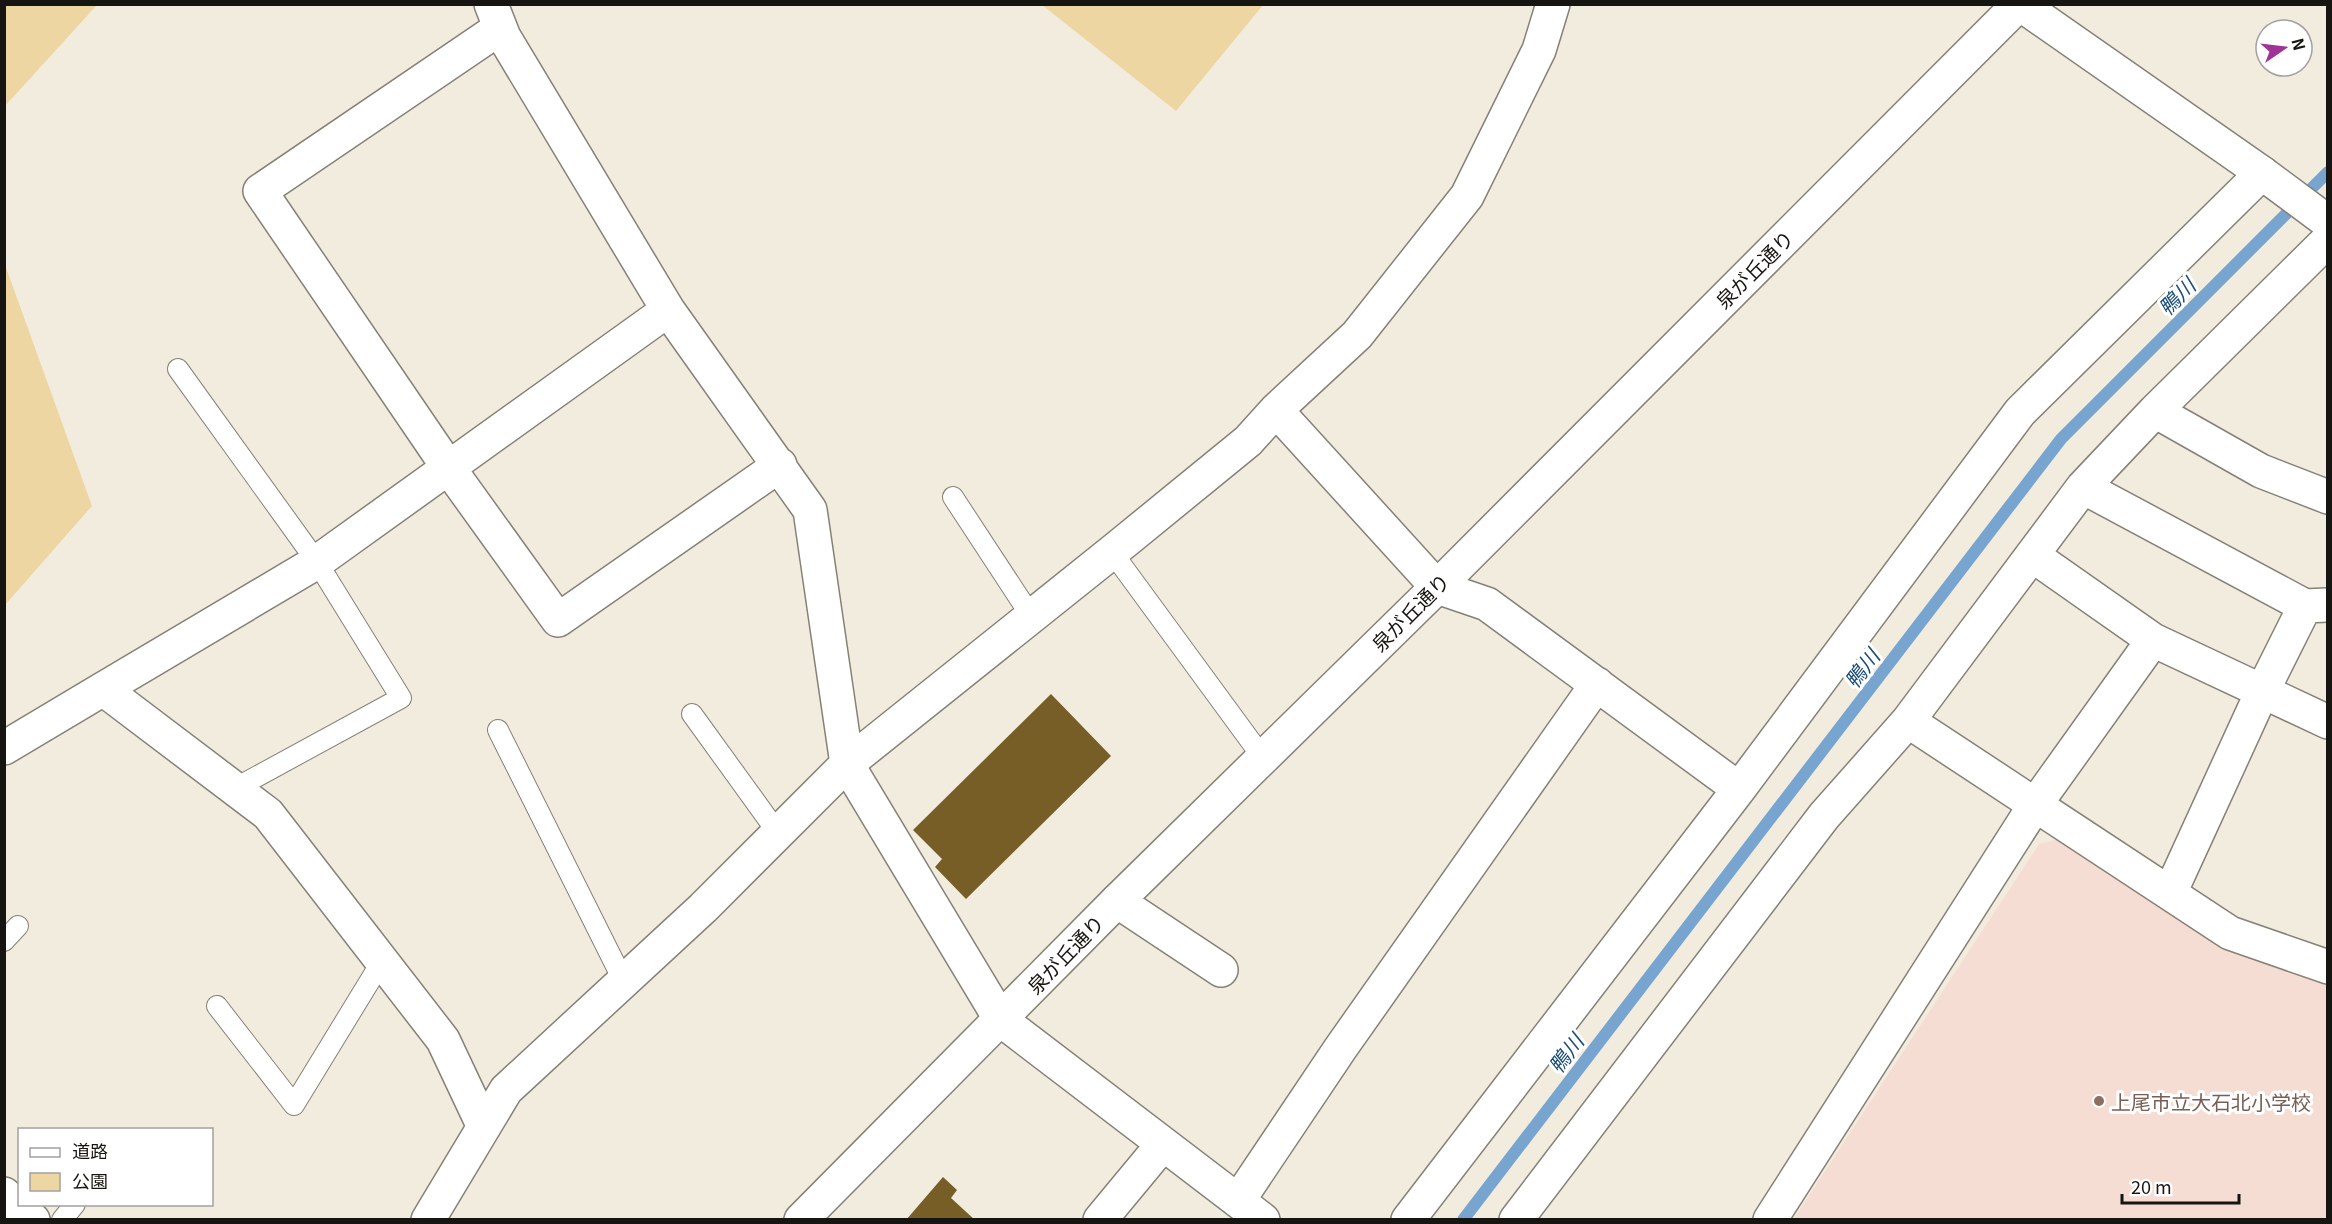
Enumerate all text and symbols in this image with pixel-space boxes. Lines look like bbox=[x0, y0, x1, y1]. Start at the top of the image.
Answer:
north arrow bbox=[2254, 18, 2314, 78]
text: N bbox=[2286, 35, 2313, 53]
street label: 泉が丘通り bbox=[1708, 223, 1800, 315]
water label: 鴨川 bbox=[2151, 269, 2203, 321]
street label: 泉が丘通り bbox=[1364, 566, 1456, 658]
water label: 鴨川 bbox=[1836, 641, 1887, 694]
street label: 泉が丘通り bbox=[1020, 908, 1110, 1000]
water label: 鴨川 bbox=[1540, 1026, 1591, 1079]
place label: 上尾市立大石北小学校 bbox=[2111, 1087, 2311, 1116]
marker: 上尾市立大石北小学校 bbox=[2092, 1094, 2106, 1108]
legend bbox=[18, 1128, 213, 1206]
text: 道路 bbox=[72, 1137, 108, 1163]
text: 公園 bbox=[72, 1167, 108, 1193]
scale bar bbox=[2122, 1167, 2239, 1205]
text: 20 m bbox=[2131, 1173, 2172, 1199]

